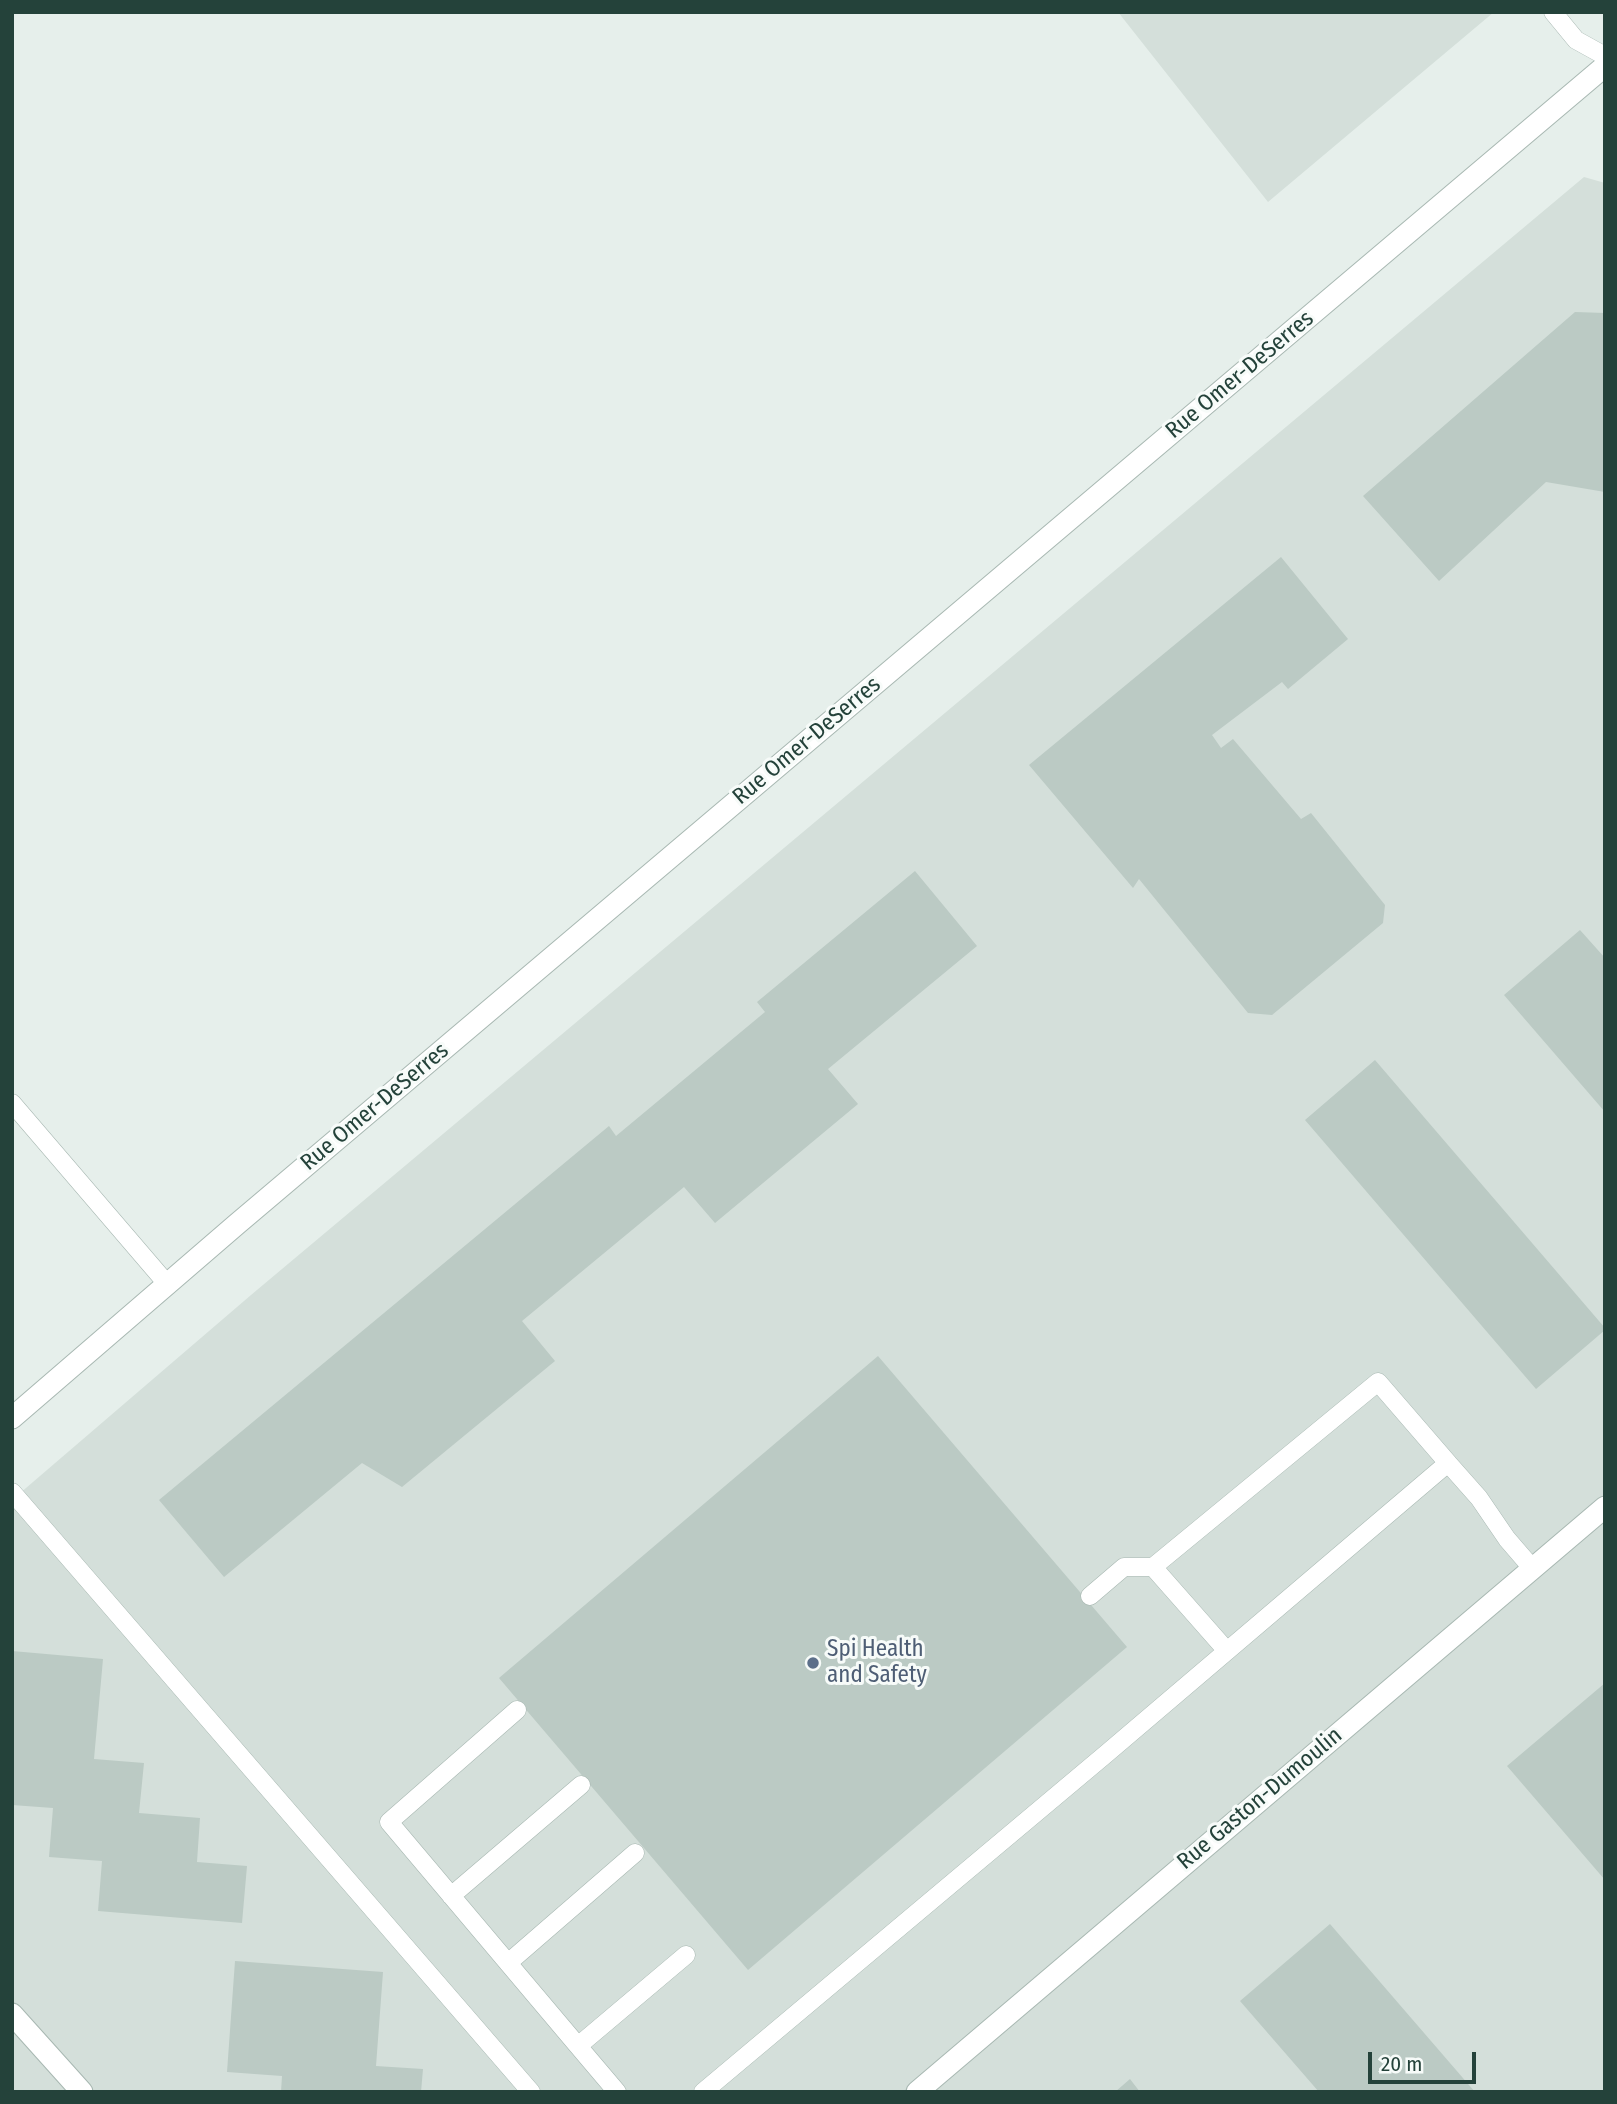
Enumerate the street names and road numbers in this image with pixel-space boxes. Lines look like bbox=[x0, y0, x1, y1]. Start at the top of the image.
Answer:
street label: Rue Omer-DeSerres bbox=[1160, 305, 1320, 445]
street label: Rue Omer-DeSerres bbox=[727, 671, 887, 811]
street label: Rue Omer-DeSerres bbox=[295, 1037, 455, 1177]
street label: Rue Gaston-Dumoulin bbox=[1172, 1722, 1348, 1876]

